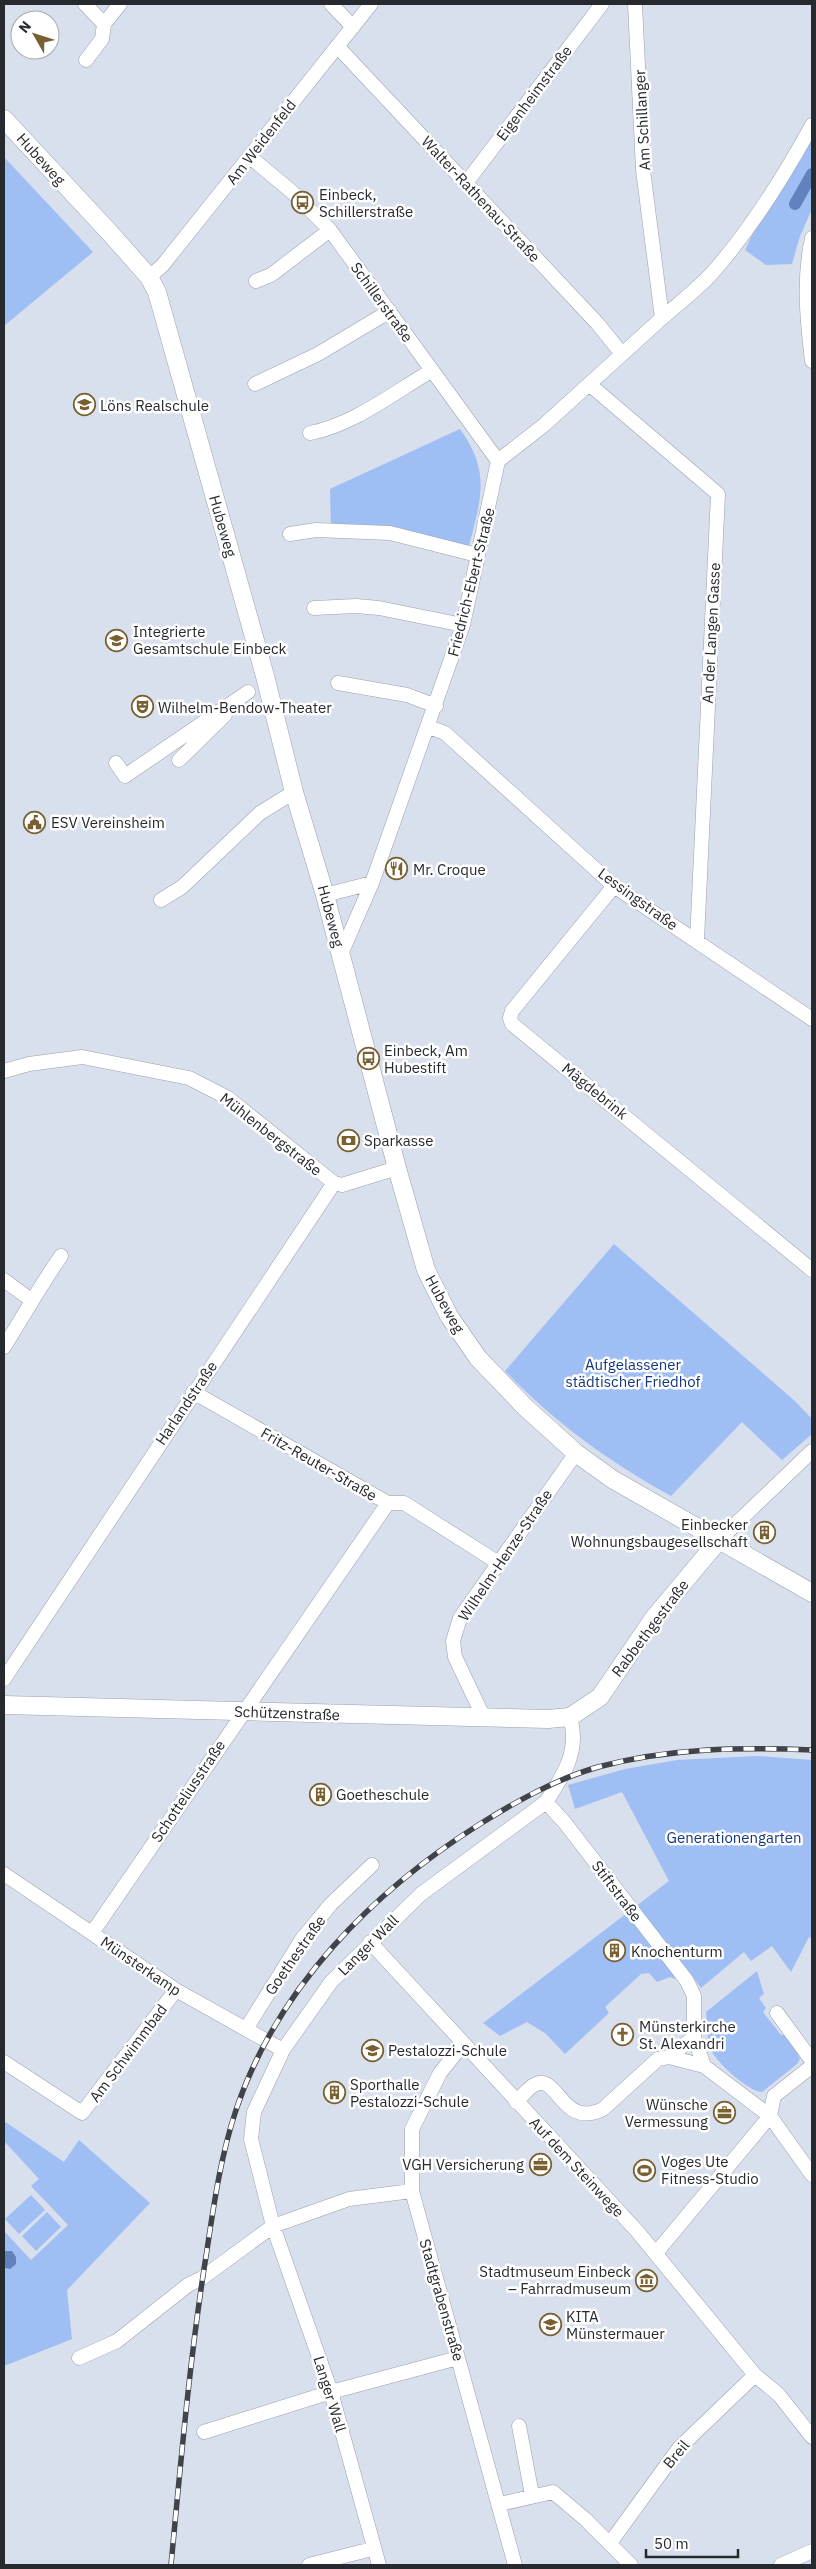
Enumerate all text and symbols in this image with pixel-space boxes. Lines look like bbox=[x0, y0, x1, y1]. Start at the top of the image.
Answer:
north arrow bbox=[10, 10, 60, 60]
text: N bbox=[15, 17, 35, 36]
street label: Eigenheimstraße bbox=[492, 42, 576, 144]
street label: Am Schillanger bbox=[630, 69, 654, 171]
street label: Am Weidenfeld bbox=[222, 96, 300, 188]
street label: Hubeweg bbox=[13, 129, 69, 189]
street label: Walter-Rathenau-Straße bbox=[418, 132, 544, 266]
place label: Einbeck, Schillerstraße bbox=[319, 185, 413, 221]
bus stop icon: Einbeck, Schillerstraße bbox=[291, 191, 315, 215]
street label: Schillerstraße bbox=[347, 258, 417, 346]
school or university icon: Löns Realschule bbox=[72, 393, 96, 417]
place label: Löns Realschule bbox=[100, 396, 209, 415]
street label: Hubeweg bbox=[205, 493, 241, 559]
street label: Friedrich-Ebert-Straße bbox=[443, 506, 499, 658]
street label: An der Langen Gasse bbox=[698, 562, 724, 704]
place label: Integrierte Gesamtschule Einbeck bbox=[133, 622, 287, 658]
school or university icon: Integrierte Gesamtschule Einbeck bbox=[105, 628, 129, 652]
theatre icon: Wilhelm-Bendow-Theater bbox=[130, 695, 154, 719]
place label: Wilhelm-Bendow-Theater bbox=[158, 698, 332, 717]
public building icon: ESV Vereinsheim bbox=[23, 810, 47, 834]
place label: ESV Vereinsheim bbox=[51, 813, 165, 832]
restaurant icon: Mr. Croque bbox=[385, 857, 409, 881]
place label: Mr. Croque bbox=[413, 860, 486, 879]
street label: Lessingstraße bbox=[594, 864, 682, 934]
street label: Hubeweg bbox=[314, 883, 348, 949]
place label: Einbeck, Am Hubestift bbox=[384, 1041, 468, 1077]
bus stop icon: Einbeck, Am Hubestift bbox=[356, 1047, 380, 1071]
street label: Mägdebrink bbox=[558, 1059, 632, 1123]
street label: Mühlenbergstraße bbox=[216, 1088, 326, 1180]
bank icon: Sparkasse bbox=[336, 1128, 360, 1152]
place label: Sparkasse bbox=[364, 1131, 434, 1150]
street label: Hubeweg bbox=[421, 1272, 469, 1336]
park label: Aufgelassener städtischer Friedhof bbox=[566, 1355, 701, 1391]
street label: Harlandstraße bbox=[151, 1357, 221, 1449]
street label: Fritz-Reuter-Straße bbox=[258, 1423, 380, 1505]
street label: Wilhelm-Henze-Straße bbox=[454, 1486, 556, 1624]
place label: Einbecker Wohnungsbaugesellschaft bbox=[571, 1515, 748, 1551]
building icon: Einbecker Wohnungsbaugesellschaft bbox=[752, 1521, 776, 1545]
street label: Rabbethgestraße bbox=[607, 1576, 693, 1680]
street label: Schützenstraße bbox=[234, 1702, 340, 1724]
street label: Schotteliusstraße bbox=[147, 1736, 229, 1846]
building icon: Goetheschule bbox=[308, 1782, 332, 1806]
place label: Goetheschule bbox=[336, 1785, 429, 1804]
park label: Generationengarten bbox=[667, 1828, 801, 1847]
street label: Stiftstraße bbox=[588, 1857, 646, 1925]
street label: Langer Wall bbox=[334, 1911, 402, 1979]
street label: Goethestraße bbox=[261, 1912, 329, 1998]
street label: Münsterkamp bbox=[97, 1932, 185, 2000]
building icon: Knochenturm bbox=[603, 1939, 627, 1963]
place label: Knochenturm bbox=[631, 1942, 723, 1961]
street label: Am Schwimmbad bbox=[85, 2000, 171, 2106]
place label: Münsterkirche St. Alexandri bbox=[639, 2017, 736, 2053]
church icon: Münsterkirche St. Alexandri bbox=[611, 2023, 635, 2047]
school or university icon: Pestalozzi-Schule bbox=[360, 2038, 384, 2062]
place label: Pestalozzi-Schule bbox=[388, 2041, 507, 2060]
place label: Sporthalle Pestalozzi-Schule bbox=[350, 2075, 469, 2111]
building icon: Sporthalle Pestalozzi-Schule bbox=[322, 2081, 346, 2105]
place label: Wünsche Vermessung bbox=[625, 2095, 708, 2131]
office icon: Wünsche Vermessung bbox=[712, 2101, 736, 2125]
street label: Auf dem Steinwege bbox=[526, 2113, 628, 2221]
office icon: VGH Versicherung bbox=[528, 2152, 552, 2176]
place label: Voges Ute Fitness-Studio bbox=[661, 2152, 759, 2188]
place label: VGH Versicherung bbox=[402, 2155, 524, 2174]
sports icon: Voges Ute Fitness-Studio bbox=[633, 2158, 657, 2182]
street label: Stadtgrabenstraße bbox=[415, 2237, 469, 2363]
place label: Stadtmuseum Einbeck – Fahrradmuseum bbox=[479, 2262, 631, 2298]
museum icon: Stadtmuseum Einbeck – Fahrradmuseum bbox=[635, 2268, 659, 2292]
place label: KITA Münstermauer bbox=[566, 2307, 665, 2343]
school or university icon: KITA Münstermauer bbox=[538, 2313, 562, 2337]
street label: Langer Wall bbox=[309, 2354, 351, 2434]
street label: Breil bbox=[659, 2436, 693, 2472]
scale bar bbox=[646, 2526, 738, 2558]
text: 50 m bbox=[654, 2534, 689, 2553]

